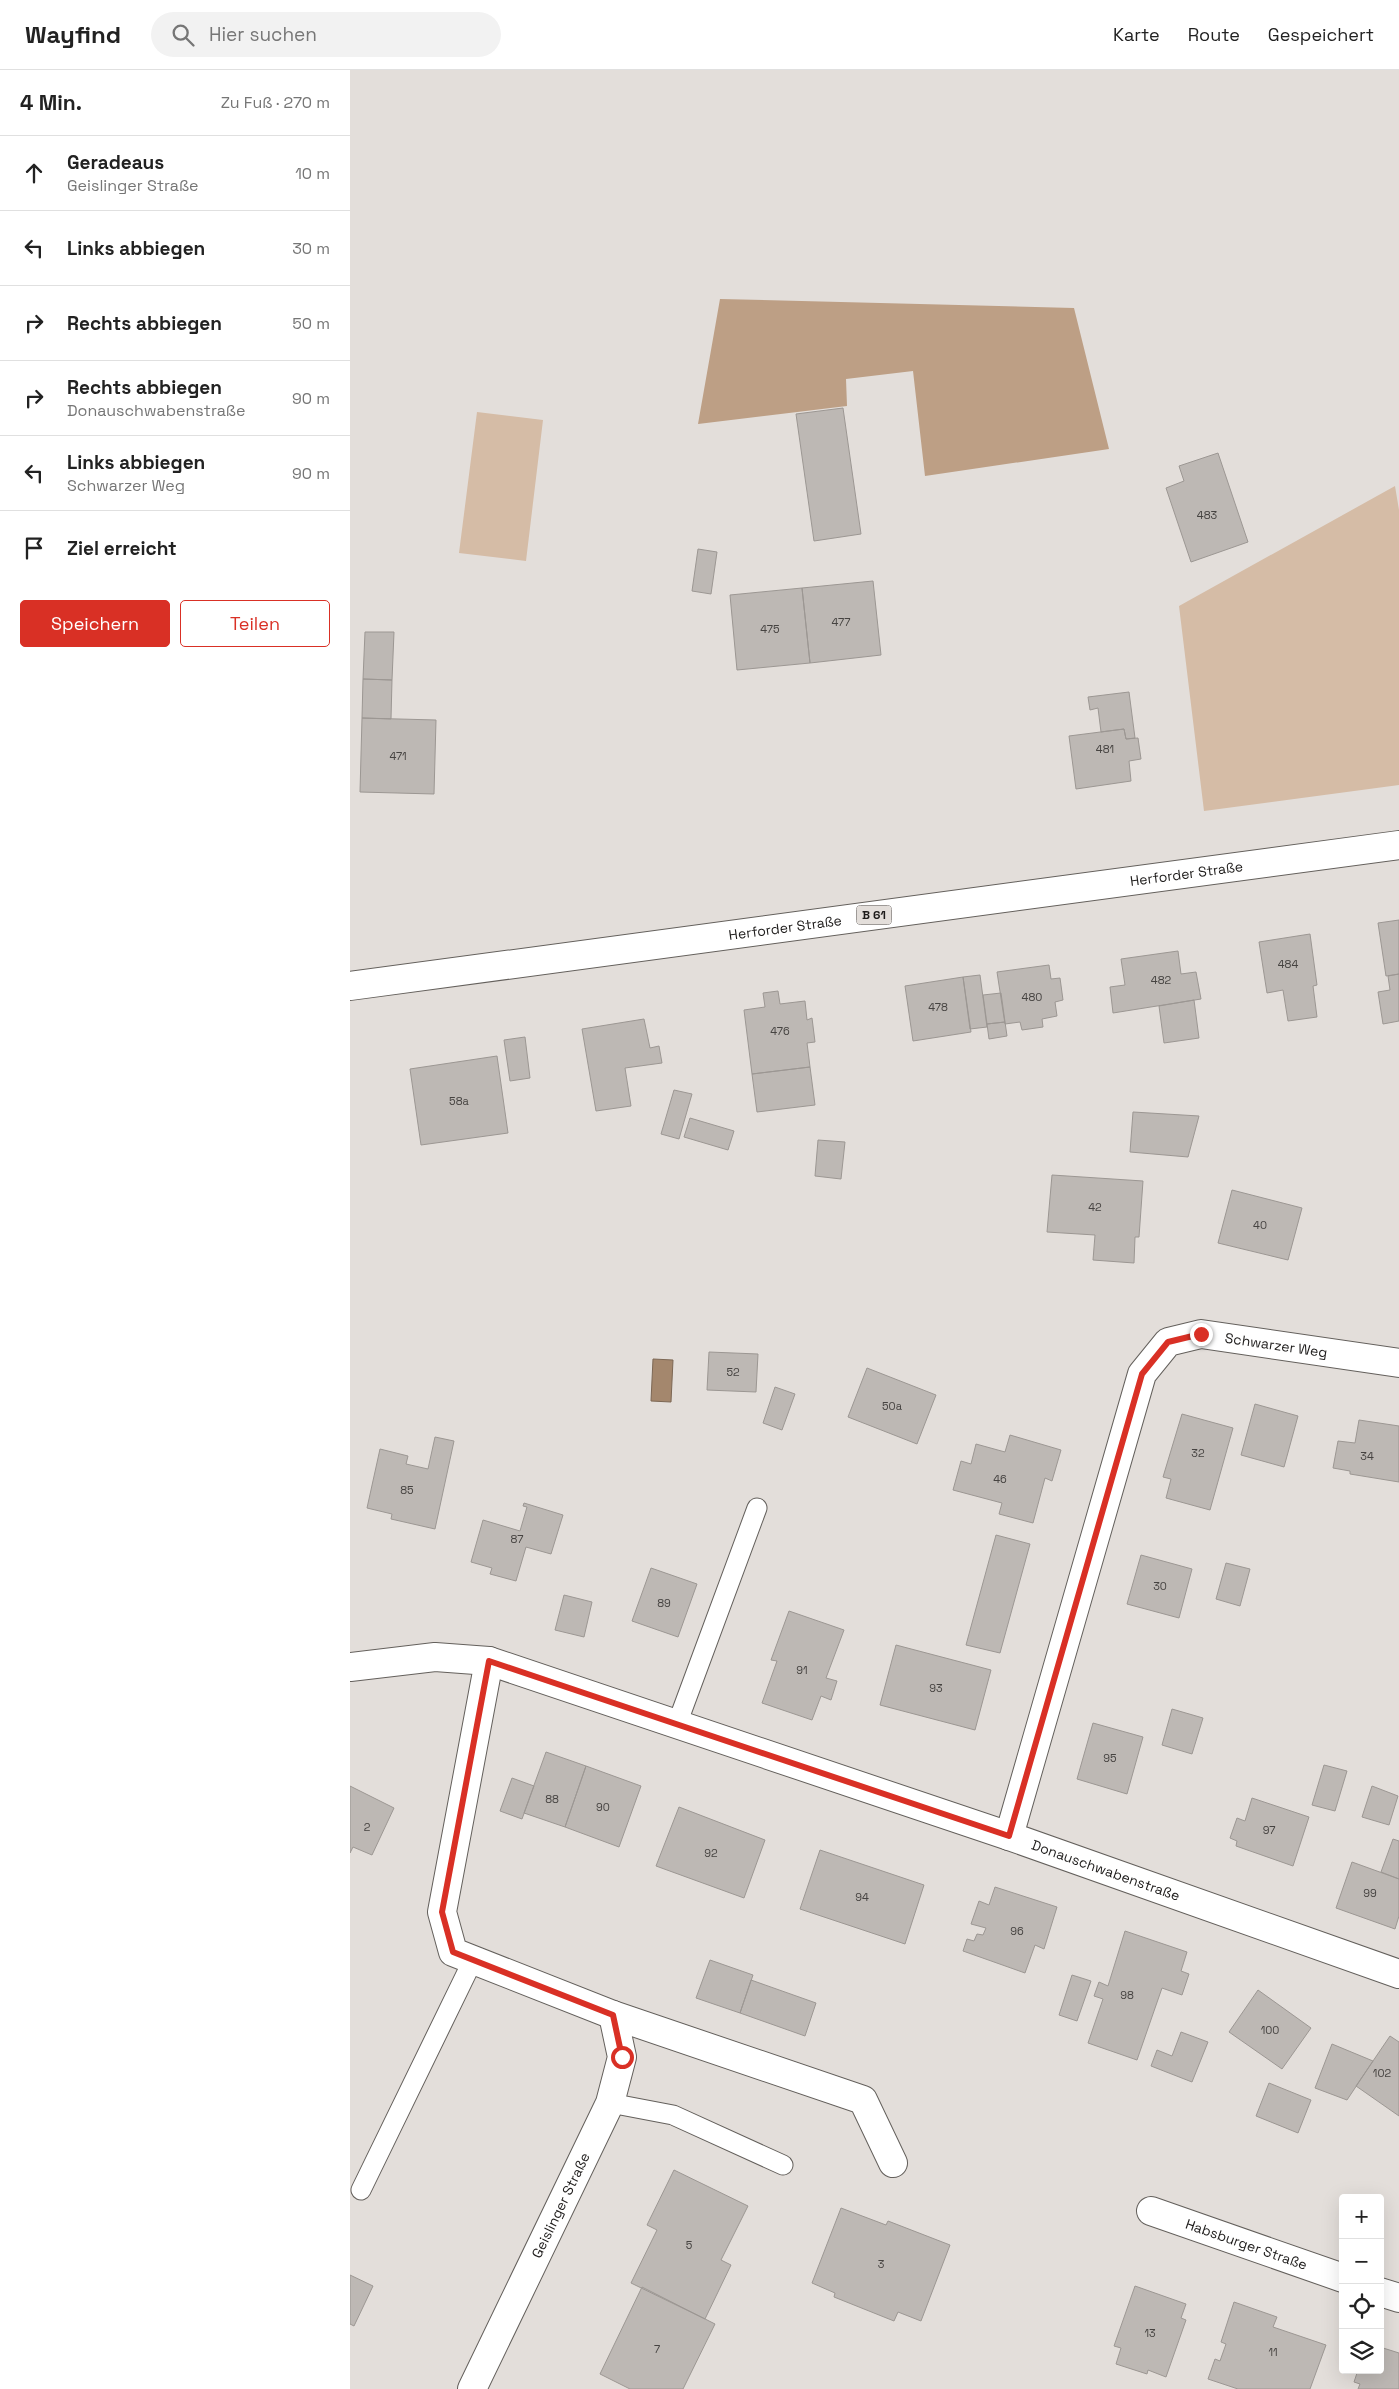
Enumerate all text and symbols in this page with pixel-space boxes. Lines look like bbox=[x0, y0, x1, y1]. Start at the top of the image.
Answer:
search box bbox=[151, 12, 501, 57]
text: Wayfind bbox=[25, 19, 121, 50]
icon: search bbox=[169, 21, 197, 49]
text: Hier suchen bbox=[209, 22, 317, 47]
text: Karte bbox=[1113, 23, 1160, 46]
text: Route bbox=[1188, 23, 1240, 46]
text: Gespeichert bbox=[1268, 23, 1374, 46]
text: 4 Min. bbox=[20, 89, 82, 116]
text: Zu Fuß · 270 m bbox=[221, 92, 330, 113]
text: Geradeaus bbox=[67, 150, 164, 175]
icon: ahead bbox=[20, 159, 48, 187]
text: 10 m bbox=[295, 163, 330, 184]
text: Geislinger Straße bbox=[67, 175, 199, 196]
icon: left bbox=[20, 234, 48, 262]
text: Links abbiegen bbox=[67, 236, 205, 261]
text: 30 m bbox=[292, 238, 330, 259]
icon: right bbox=[20, 309, 48, 337]
text: Rechts abbiegen bbox=[67, 311, 222, 336]
text: 50 m bbox=[292, 313, 330, 334]
text: Rechts abbiegen bbox=[67, 375, 222, 400]
icon: right bbox=[20, 384, 48, 412]
text: 90 m bbox=[292, 388, 330, 409]
text: Donauschwabenstraße bbox=[67, 400, 245, 421]
text: Links abbiegen bbox=[67, 450, 205, 475]
icon: left bbox=[20, 459, 48, 487]
text: 90 m bbox=[292, 463, 330, 484]
text: Schwarzer Weg bbox=[67, 475, 185, 496]
house number: 483 bbox=[1197, 508, 1218, 522]
icon: arrive bbox=[20, 534, 48, 562]
text: Ziel erreicht bbox=[67, 536, 177, 561]
button: Speichern bbox=[20, 600, 170, 647]
button: Teilen bbox=[180, 600, 330, 647]
house number: 477 bbox=[832, 615, 850, 629]
house number: 475 bbox=[760, 622, 780, 636]
house number: 481 bbox=[1096, 742, 1114, 756]
house number: 471 bbox=[389, 749, 407, 763]
street label: Herforder Straße bbox=[1129, 857, 1244, 890]
road number: B 61 bbox=[856, 906, 892, 924]
street label: Herforder Straße bbox=[728, 911, 843, 944]
house number: 484 bbox=[1278, 957, 1298, 971]
house number: 482 bbox=[1151, 973, 1172, 987]
house number: 480 bbox=[1022, 990, 1042, 1004]
house number: 478 bbox=[928, 1000, 948, 1014]
house number: 476 bbox=[770, 1024, 790, 1038]
house number: 58a bbox=[449, 1094, 470, 1108]
house number: 42 bbox=[1088, 1200, 1102, 1214]
house number: 40 bbox=[1253, 1218, 1267, 1232]
route end bbox=[1190, 1323, 1213, 1346]
street label: Schwarzer Weg bbox=[1224, 1329, 1329, 1361]
house number: 52 bbox=[726, 1365, 740, 1379]
house number: 50a bbox=[882, 1399, 903, 1413]
house number: 32 bbox=[1191, 1446, 1205, 1460]
house number: 34 bbox=[1360, 1449, 1374, 1463]
house number: 46 bbox=[993, 1472, 1007, 1486]
house number: 85 bbox=[400, 1483, 414, 1497]
house number: 87 bbox=[511, 1532, 523, 1546]
house number: 30 bbox=[1153, 1579, 1167, 1593]
house number: 89 bbox=[657, 1596, 671, 1610]
house number: 91 bbox=[796, 1663, 808, 1677]
house number: 93 bbox=[929, 1681, 943, 1695]
house number: 95 bbox=[1103, 1751, 1117, 1765]
house number: 88 bbox=[545, 1792, 559, 1806]
house number: 90 bbox=[596, 1800, 610, 1814]
house number: 2 bbox=[364, 1820, 371, 1834]
house number: 97 bbox=[1263, 1823, 1275, 1837]
street label: Donauschwabenstraße bbox=[1029, 1836, 1182, 1905]
house number: 92 bbox=[704, 1846, 718, 1860]
house number: 99 bbox=[1363, 1886, 1377, 1900]
house number: 94 bbox=[855, 1890, 869, 1904]
house number: 96 bbox=[1010, 1924, 1024, 1938]
house number: 98 bbox=[1120, 1988, 1134, 2002]
house number: 100 bbox=[1261, 2023, 1279, 2037]
route start bbox=[611, 2046, 634, 2069]
house number: 102 bbox=[1373, 2066, 1392, 2080]
street label: Geislinger Straße bbox=[528, 2149, 594, 2261]
map controls bbox=[1339, 2194, 1384, 2374]
button: + bbox=[1339, 2194, 1384, 2239]
street label: Habsburger Straße bbox=[1183, 2215, 1310, 2274]
house number: 5 bbox=[686, 2238, 693, 2252]
button: − bbox=[1339, 2239, 1384, 2284]
house number: 3 bbox=[878, 2257, 885, 2271]
button: locate bbox=[1339, 2284, 1384, 2329]
house number: 13 bbox=[1144, 2326, 1156, 2340]
button: layers bbox=[1339, 2329, 1384, 2374]
house number: 7 bbox=[654, 2342, 660, 2356]
house number: 11 bbox=[1268, 2345, 1278, 2359]

